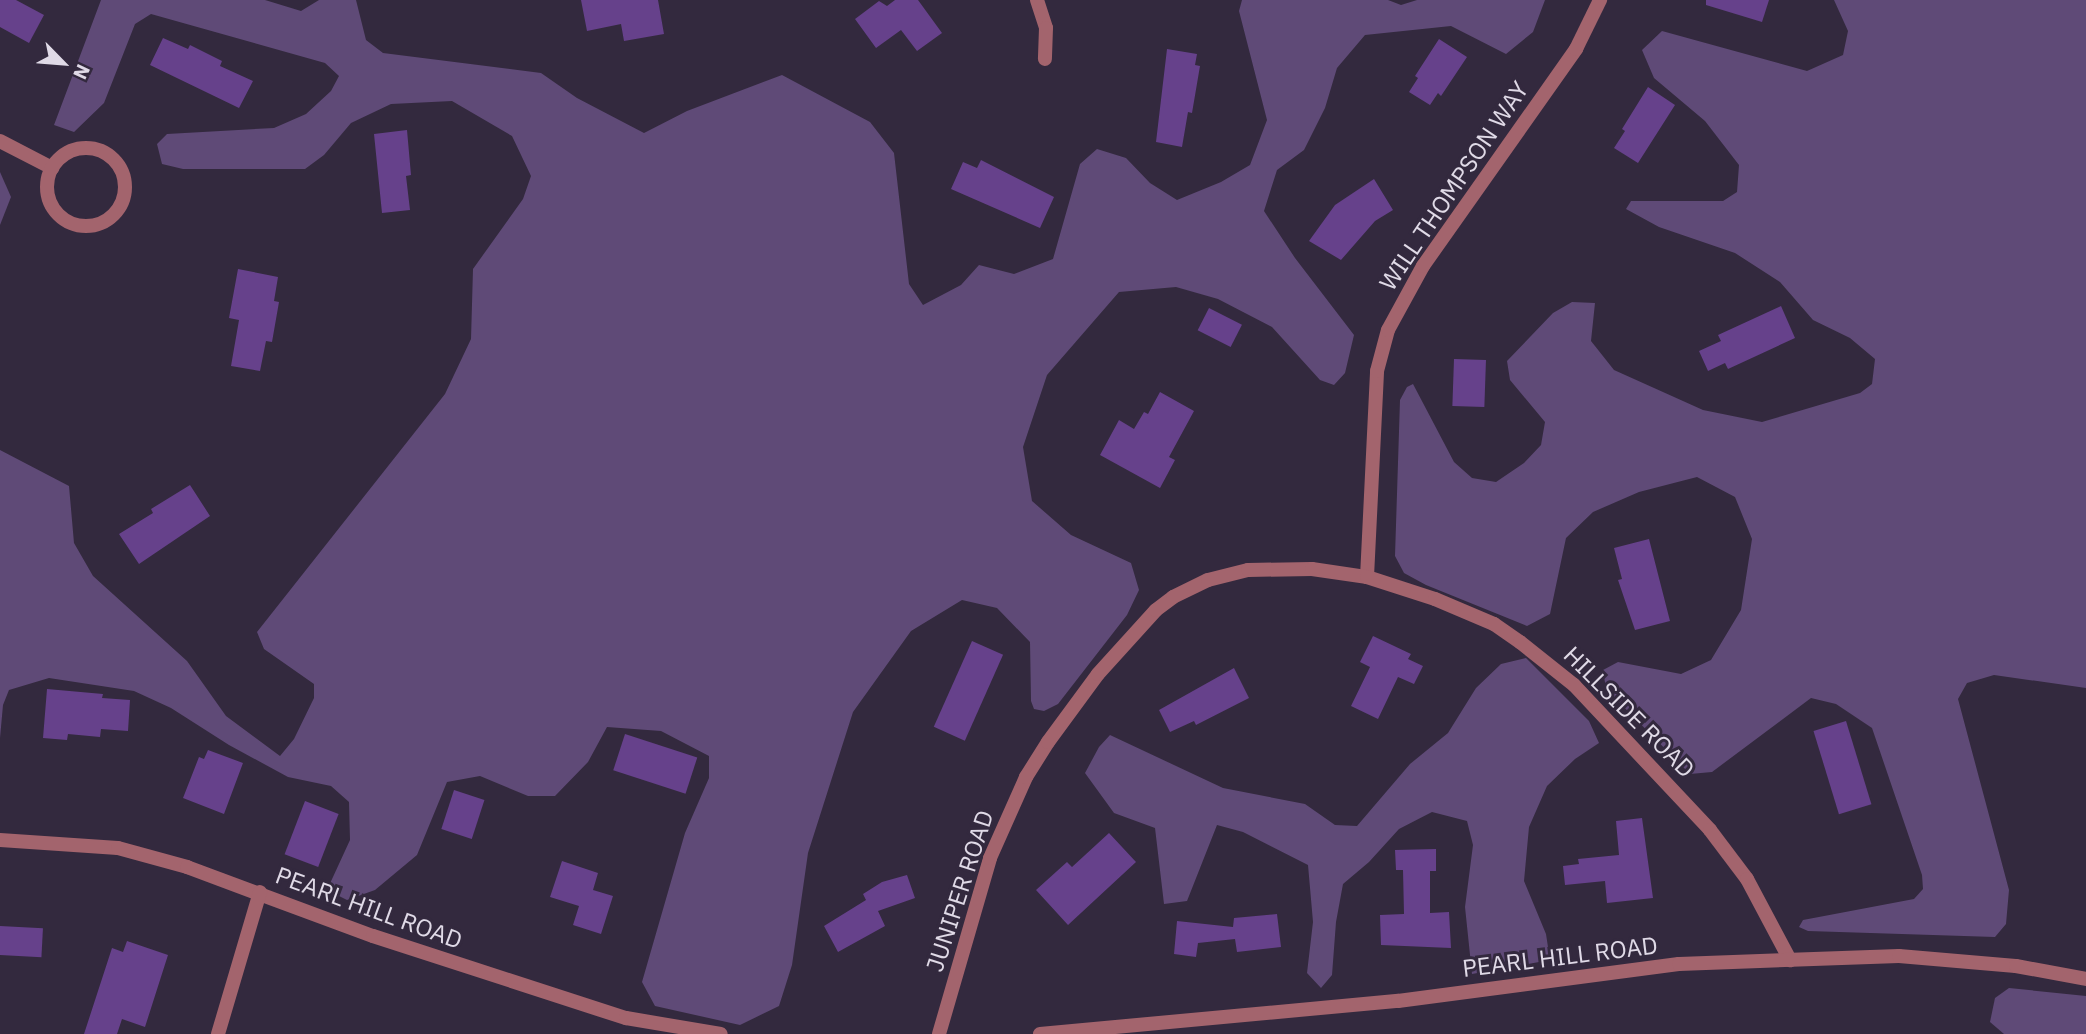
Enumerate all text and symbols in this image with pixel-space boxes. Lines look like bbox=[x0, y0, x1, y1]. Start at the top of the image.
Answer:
north arrow bbox=[28, 28, 98, 98]
text: N bbox=[68, 61, 96, 83]
street label: WILL THOMPSON WAY bbox=[1373, 76, 1535, 296]
street label: HILLSIDE ROAD bbox=[1558, 641, 1700, 783]
street label: JUNIPER ROAD bbox=[920, 807, 1000, 975]
street label: PEARL HILL ROAD bbox=[272, 861, 466, 955]
street label: PEARL HILL ROAD bbox=[1461, 931, 1659, 983]

